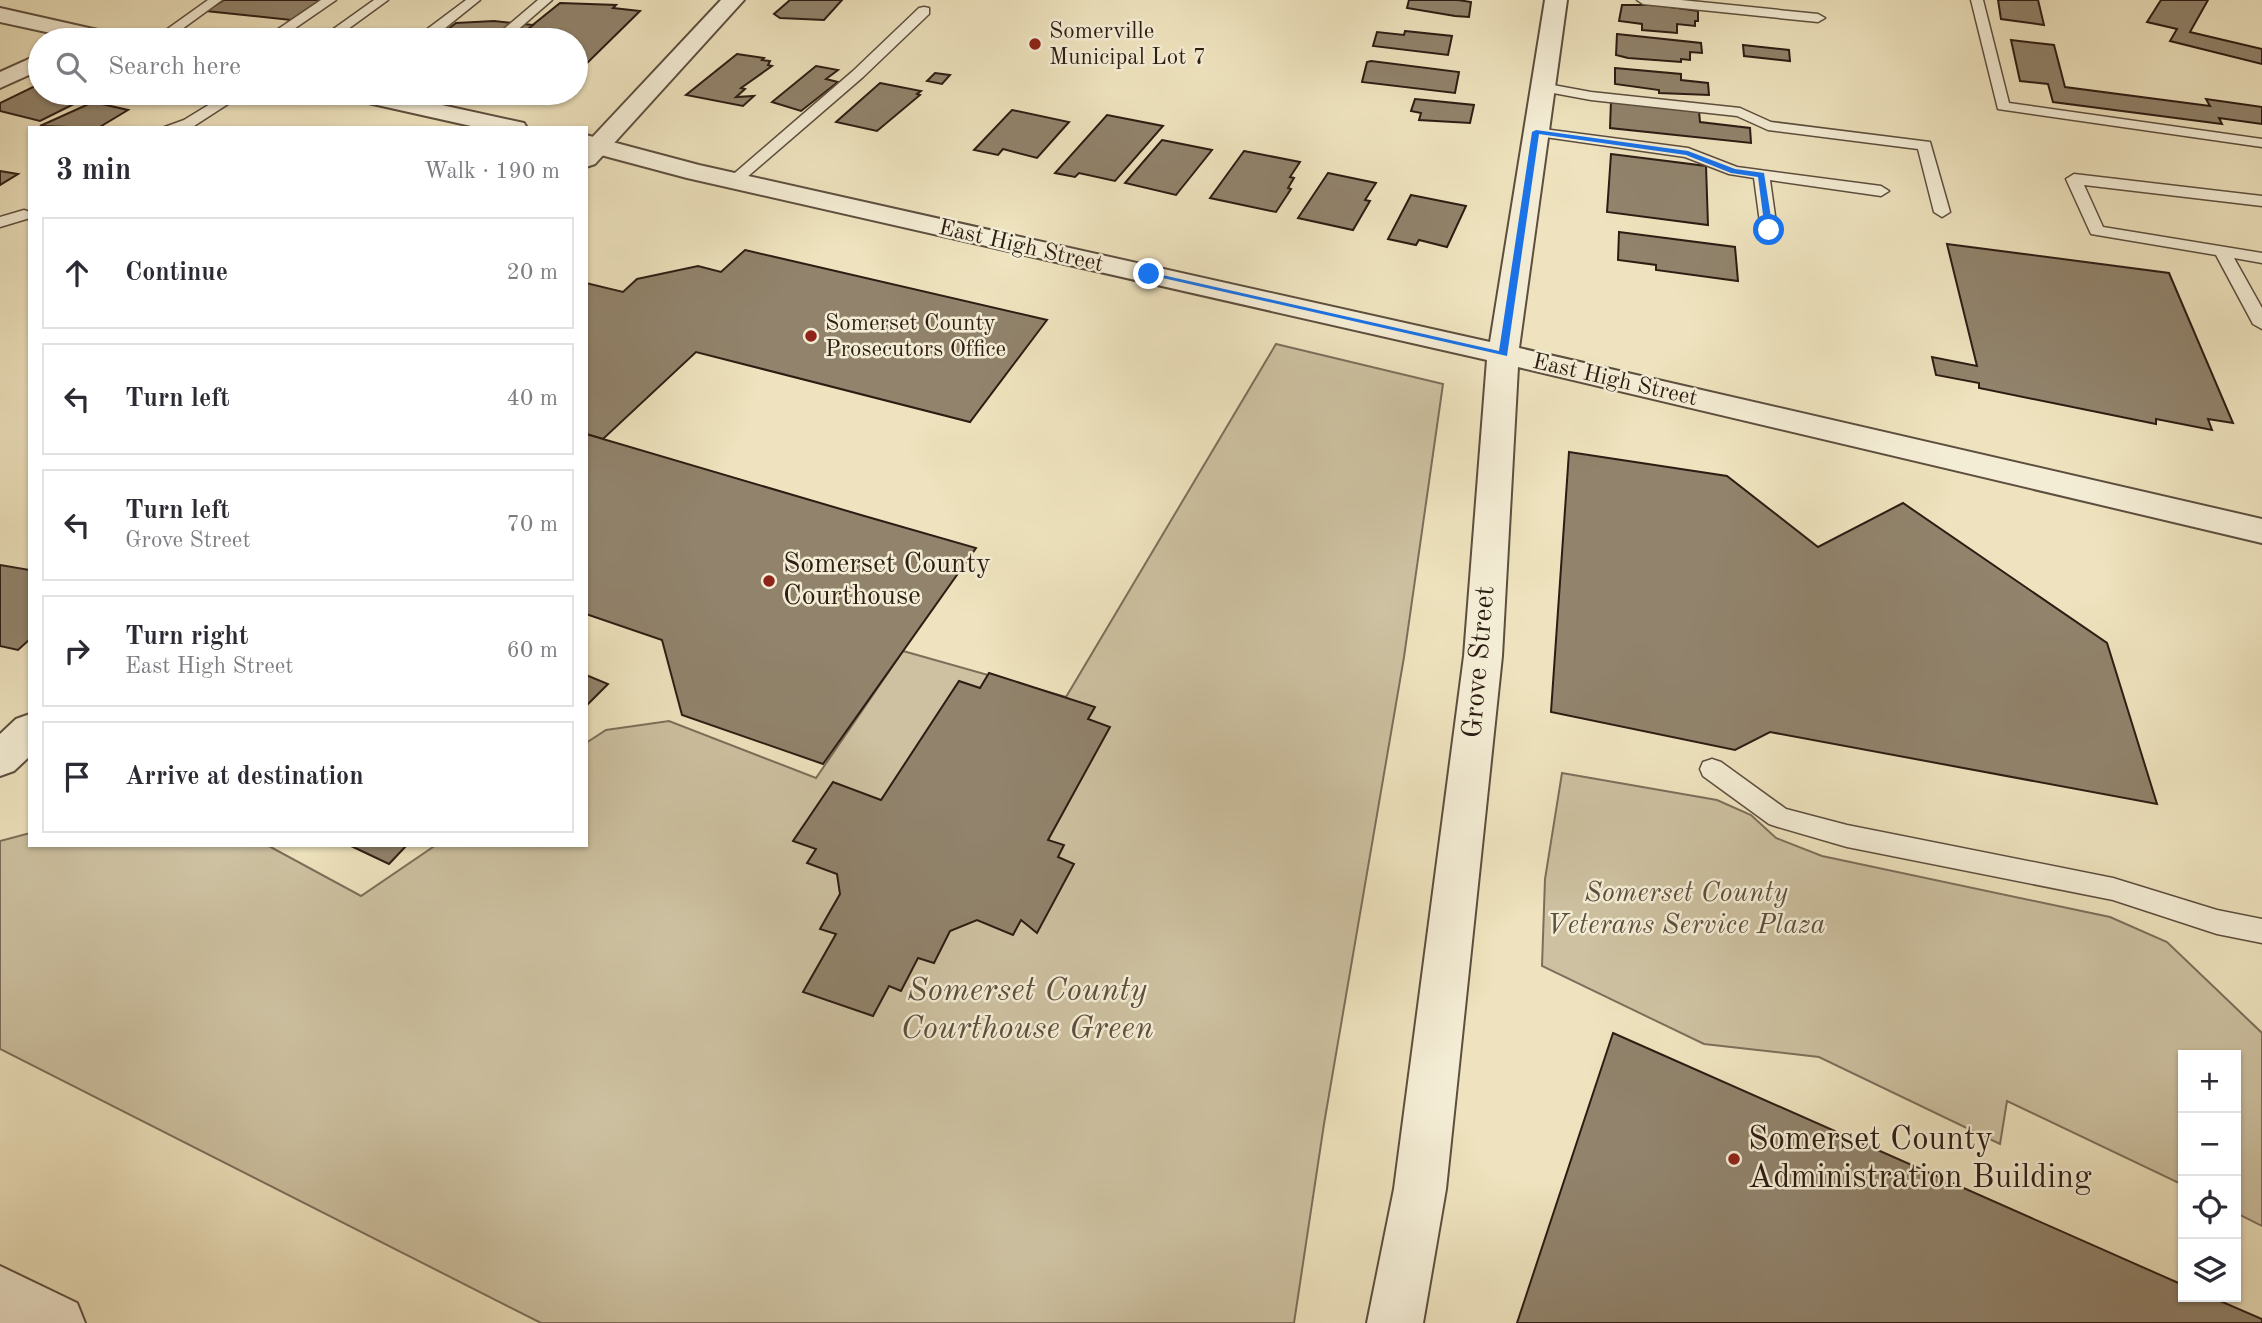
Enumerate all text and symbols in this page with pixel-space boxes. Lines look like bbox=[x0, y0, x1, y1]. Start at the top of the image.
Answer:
place label: Somerville Municipal Lot 7 bbox=[1049, 20, 1206, 69]
search box bbox=[28, 28, 588, 105]
marker: Somerville Municipal Lot 7 bbox=[1027, 36, 1043, 52]
icon: search bbox=[52, 48, 90, 86]
text: Search here bbox=[108, 54, 241, 80]
text: 3 min bbox=[56, 156, 131, 186]
text: Walk · 190 m bbox=[424, 160, 560, 183]
route start bbox=[1753, 214, 1784, 245]
street label: East High Street bbox=[936, 216, 1106, 276]
icon: ahead bbox=[58, 254, 96, 292]
route end bbox=[1133, 258, 1164, 289]
text: Continue bbox=[125, 260, 228, 286]
text: 20 m bbox=[507, 261, 558, 284]
place label: Somerset County Prosecutors Office bbox=[825, 312, 1006, 361]
marker: Somerset County Prosecutors Office bbox=[803, 328, 819, 344]
street label: East High Street bbox=[1530, 350, 1700, 410]
icon: left bbox=[58, 380, 96, 418]
text: Turn left bbox=[125, 386, 230, 412]
text: 40 m bbox=[507, 387, 558, 410]
text: Turn left bbox=[125, 498, 230, 524]
icon: left bbox=[58, 506, 96, 544]
text: 70 m bbox=[507, 513, 558, 536]
text: Grove Street bbox=[125, 529, 251, 552]
place label: Somerset County Courthouse bbox=[783, 551, 991, 611]
marker: Somerset County Courthouse bbox=[761, 573, 777, 589]
street label: Grove Street bbox=[1459, 585, 1501, 739]
text: Turn right bbox=[125, 624, 248, 650]
icon: right bbox=[58, 632, 96, 670]
text: 60 m bbox=[507, 639, 558, 662]
text: East High Street bbox=[125, 655, 293, 678]
icon: arrive bbox=[58, 758, 96, 796]
text: Arrive at destination bbox=[125, 764, 364, 790]
park label: Somerset County Veterans Service Plaza bbox=[1546, 880, 1826, 940]
park label: Somerset County Courthouse Green bbox=[900, 975, 1154, 1046]
map controls bbox=[2178, 1050, 2241, 1302]
button: + bbox=[2178, 1050, 2241, 1113]
button: − bbox=[2178, 1113, 2241, 1176]
place label: Somerset County Administration Building bbox=[1748, 1124, 2092, 1195]
marker: Somerset County Administration Building bbox=[1726, 1151, 1742, 1167]
button: locate bbox=[2178, 1176, 2241, 1239]
button: layers bbox=[2178, 1239, 2241, 1302]

